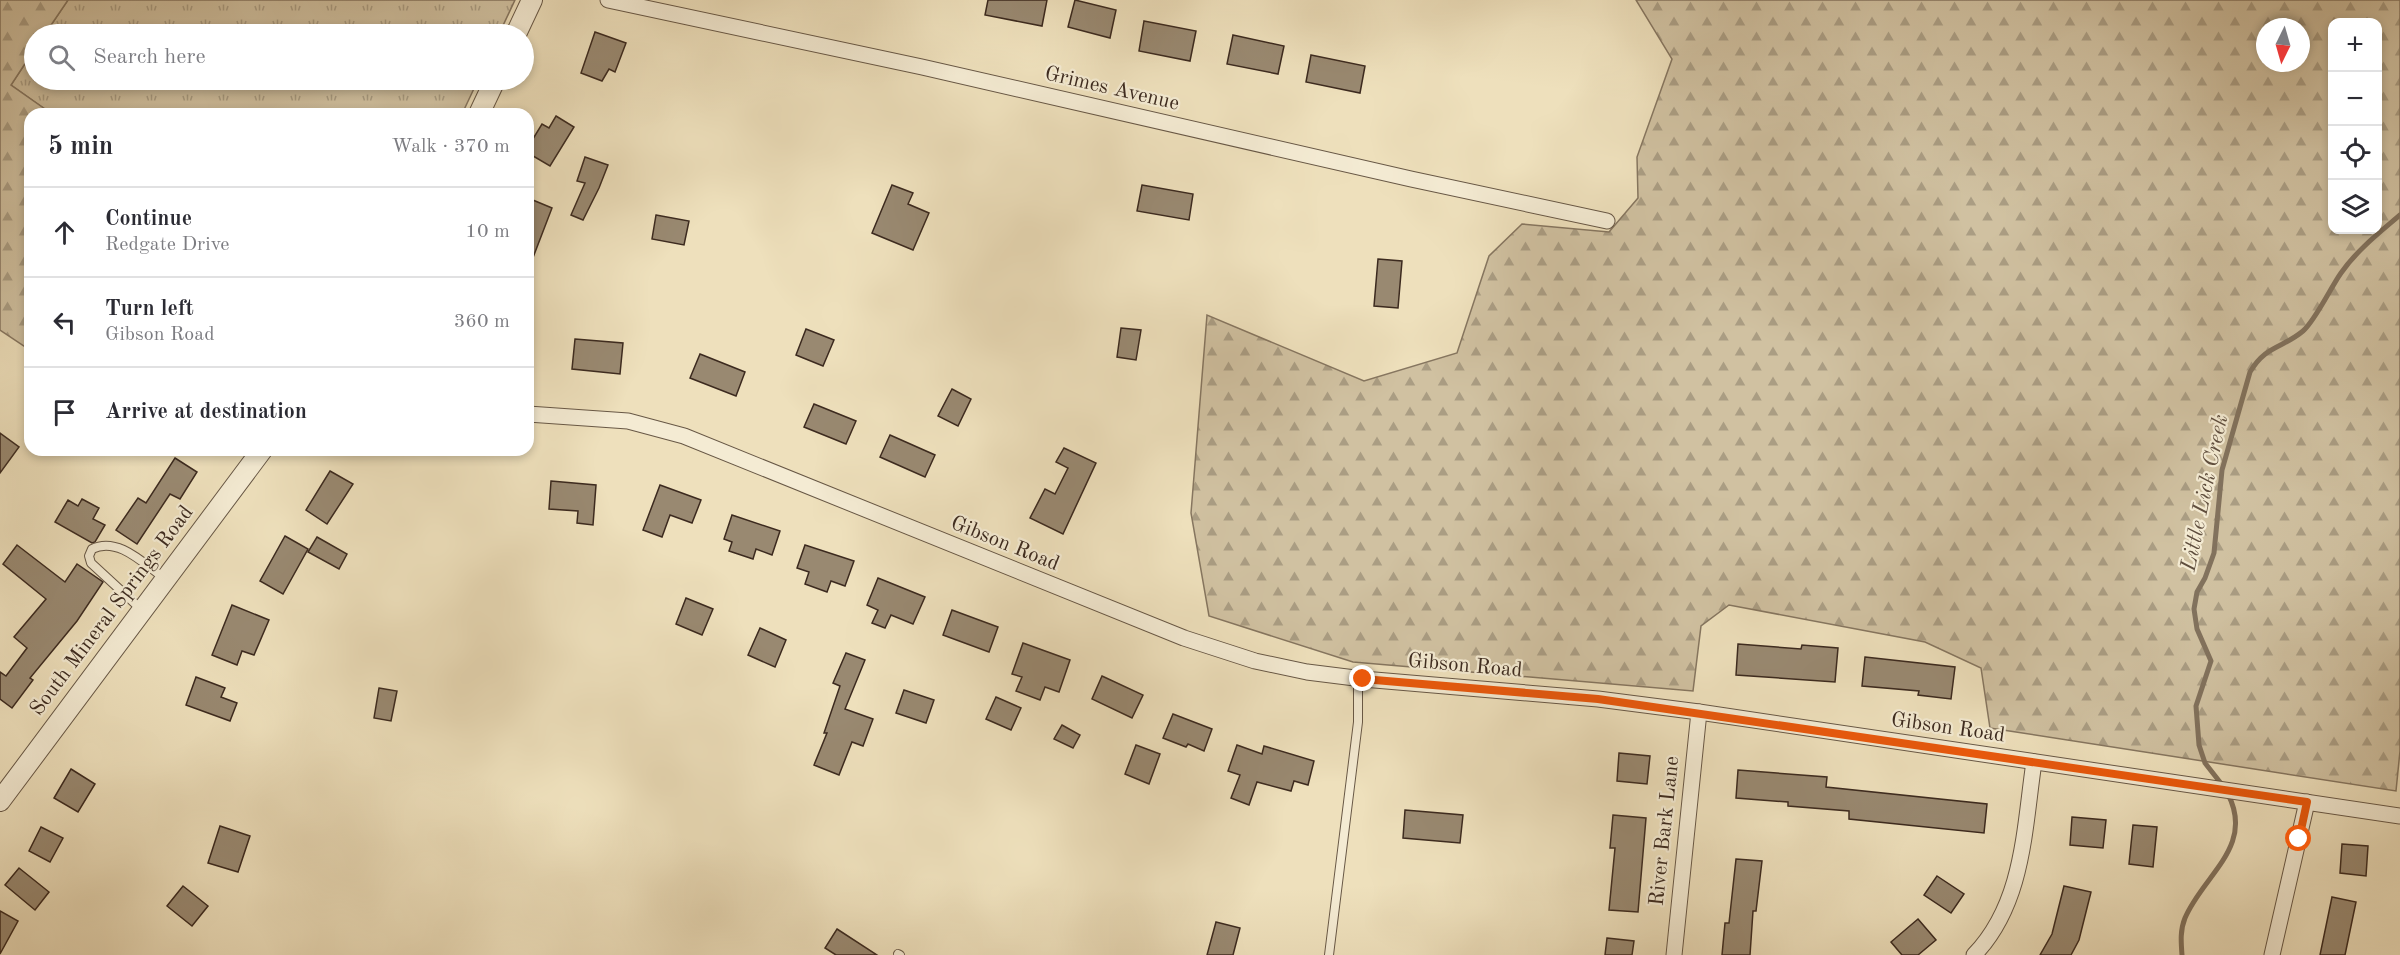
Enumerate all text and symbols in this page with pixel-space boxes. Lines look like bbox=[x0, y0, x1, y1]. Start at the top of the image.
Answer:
north arrow bbox=[2256, 18, 2310, 72]
map controls bbox=[2328, 18, 2382, 234]
button: + bbox=[2328, 18, 2382, 72]
search box bbox=[24, 24, 534, 90]
icon: search bbox=[45, 41, 78, 74]
text: Search here bbox=[93, 46, 206, 68]
street label: Grimes Avenue bbox=[1043, 63, 1181, 115]
button: − bbox=[2328, 72, 2382, 126]
button: locate bbox=[2328, 126, 2382, 180]
text: 5 min bbox=[48, 134, 113, 160]
text: Walk · 370 m bbox=[391, 137, 510, 157]
button: layers bbox=[2328, 180, 2382, 234]
text: Continue bbox=[105, 208, 192, 230]
icon: ahead bbox=[48, 216, 81, 249]
text: 10 m bbox=[465, 222, 510, 242]
text: Redgate Drive bbox=[105, 235, 229, 255]
text: Turn left bbox=[105, 298, 194, 320]
icon: left bbox=[48, 306, 81, 339]
text: 360 m bbox=[454, 312, 510, 332]
text: Gibson Road bbox=[105, 325, 215, 345]
icon: arrive bbox=[48, 396, 81, 429]
text: Arrive at destination bbox=[105, 401, 307, 423]
water label: Little Lick Creek bbox=[2177, 412, 2232, 574]
street label: South Mineral Springs Road bbox=[26, 502, 198, 720]
street label: Gibson Road bbox=[948, 513, 1062, 575]
street label: Gibson Road bbox=[1407, 651, 1523, 681]
route end bbox=[1349, 665, 1375, 691]
street label: Gibson Road bbox=[1890, 710, 2006, 746]
street label: River Bark Lane bbox=[1647, 755, 1683, 907]
route start bbox=[2285, 825, 2311, 851]

